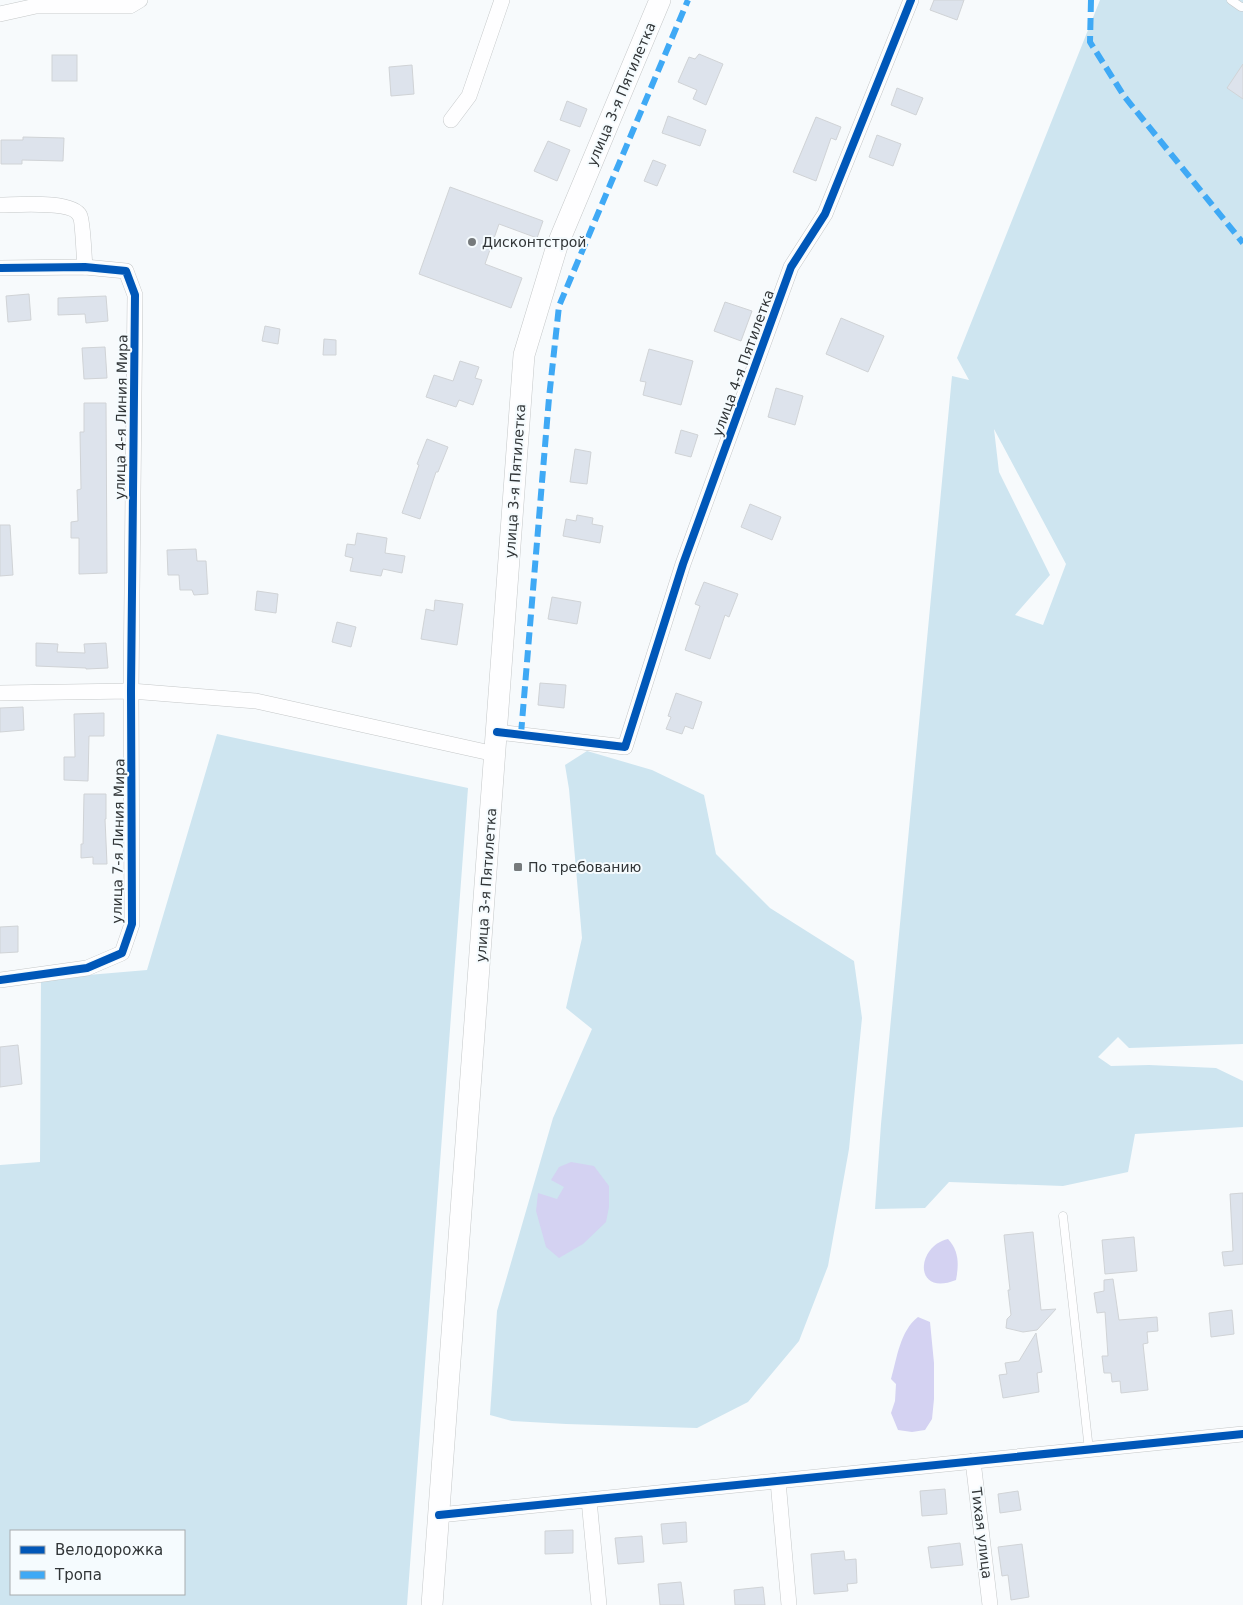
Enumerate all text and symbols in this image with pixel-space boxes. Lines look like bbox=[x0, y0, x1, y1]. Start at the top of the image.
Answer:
street label: улица 3-я Пятилетка bbox=[583, 20, 659, 168]
place label: Дисконтстрой bbox=[482, 234, 586, 250]
marker: Дисконтстрой bbox=[466, 236, 478, 248]
street label: улица 4-я Пятилетка bbox=[709, 288, 777, 438]
street label: улица 4-я Линия Мира bbox=[112, 334, 130, 500]
street label: улица 3-я Пятилетка bbox=[502, 403, 528, 559]
street label: улица 7-я Линия Мира bbox=[109, 758, 127, 924]
street label: улица 3-я Пятилетка bbox=[473, 807, 499, 963]
place label: По требованию bbox=[528, 859, 641, 875]
marker: По требованию bbox=[512, 861, 524, 873]
street label: Тихая улица bbox=[968, 1485, 996, 1580]
legend bbox=[10, 1530, 185, 1595]
text: Велодорожка bbox=[55, 1541, 163, 1559]
text: Тропа bbox=[54, 1566, 102, 1584]

